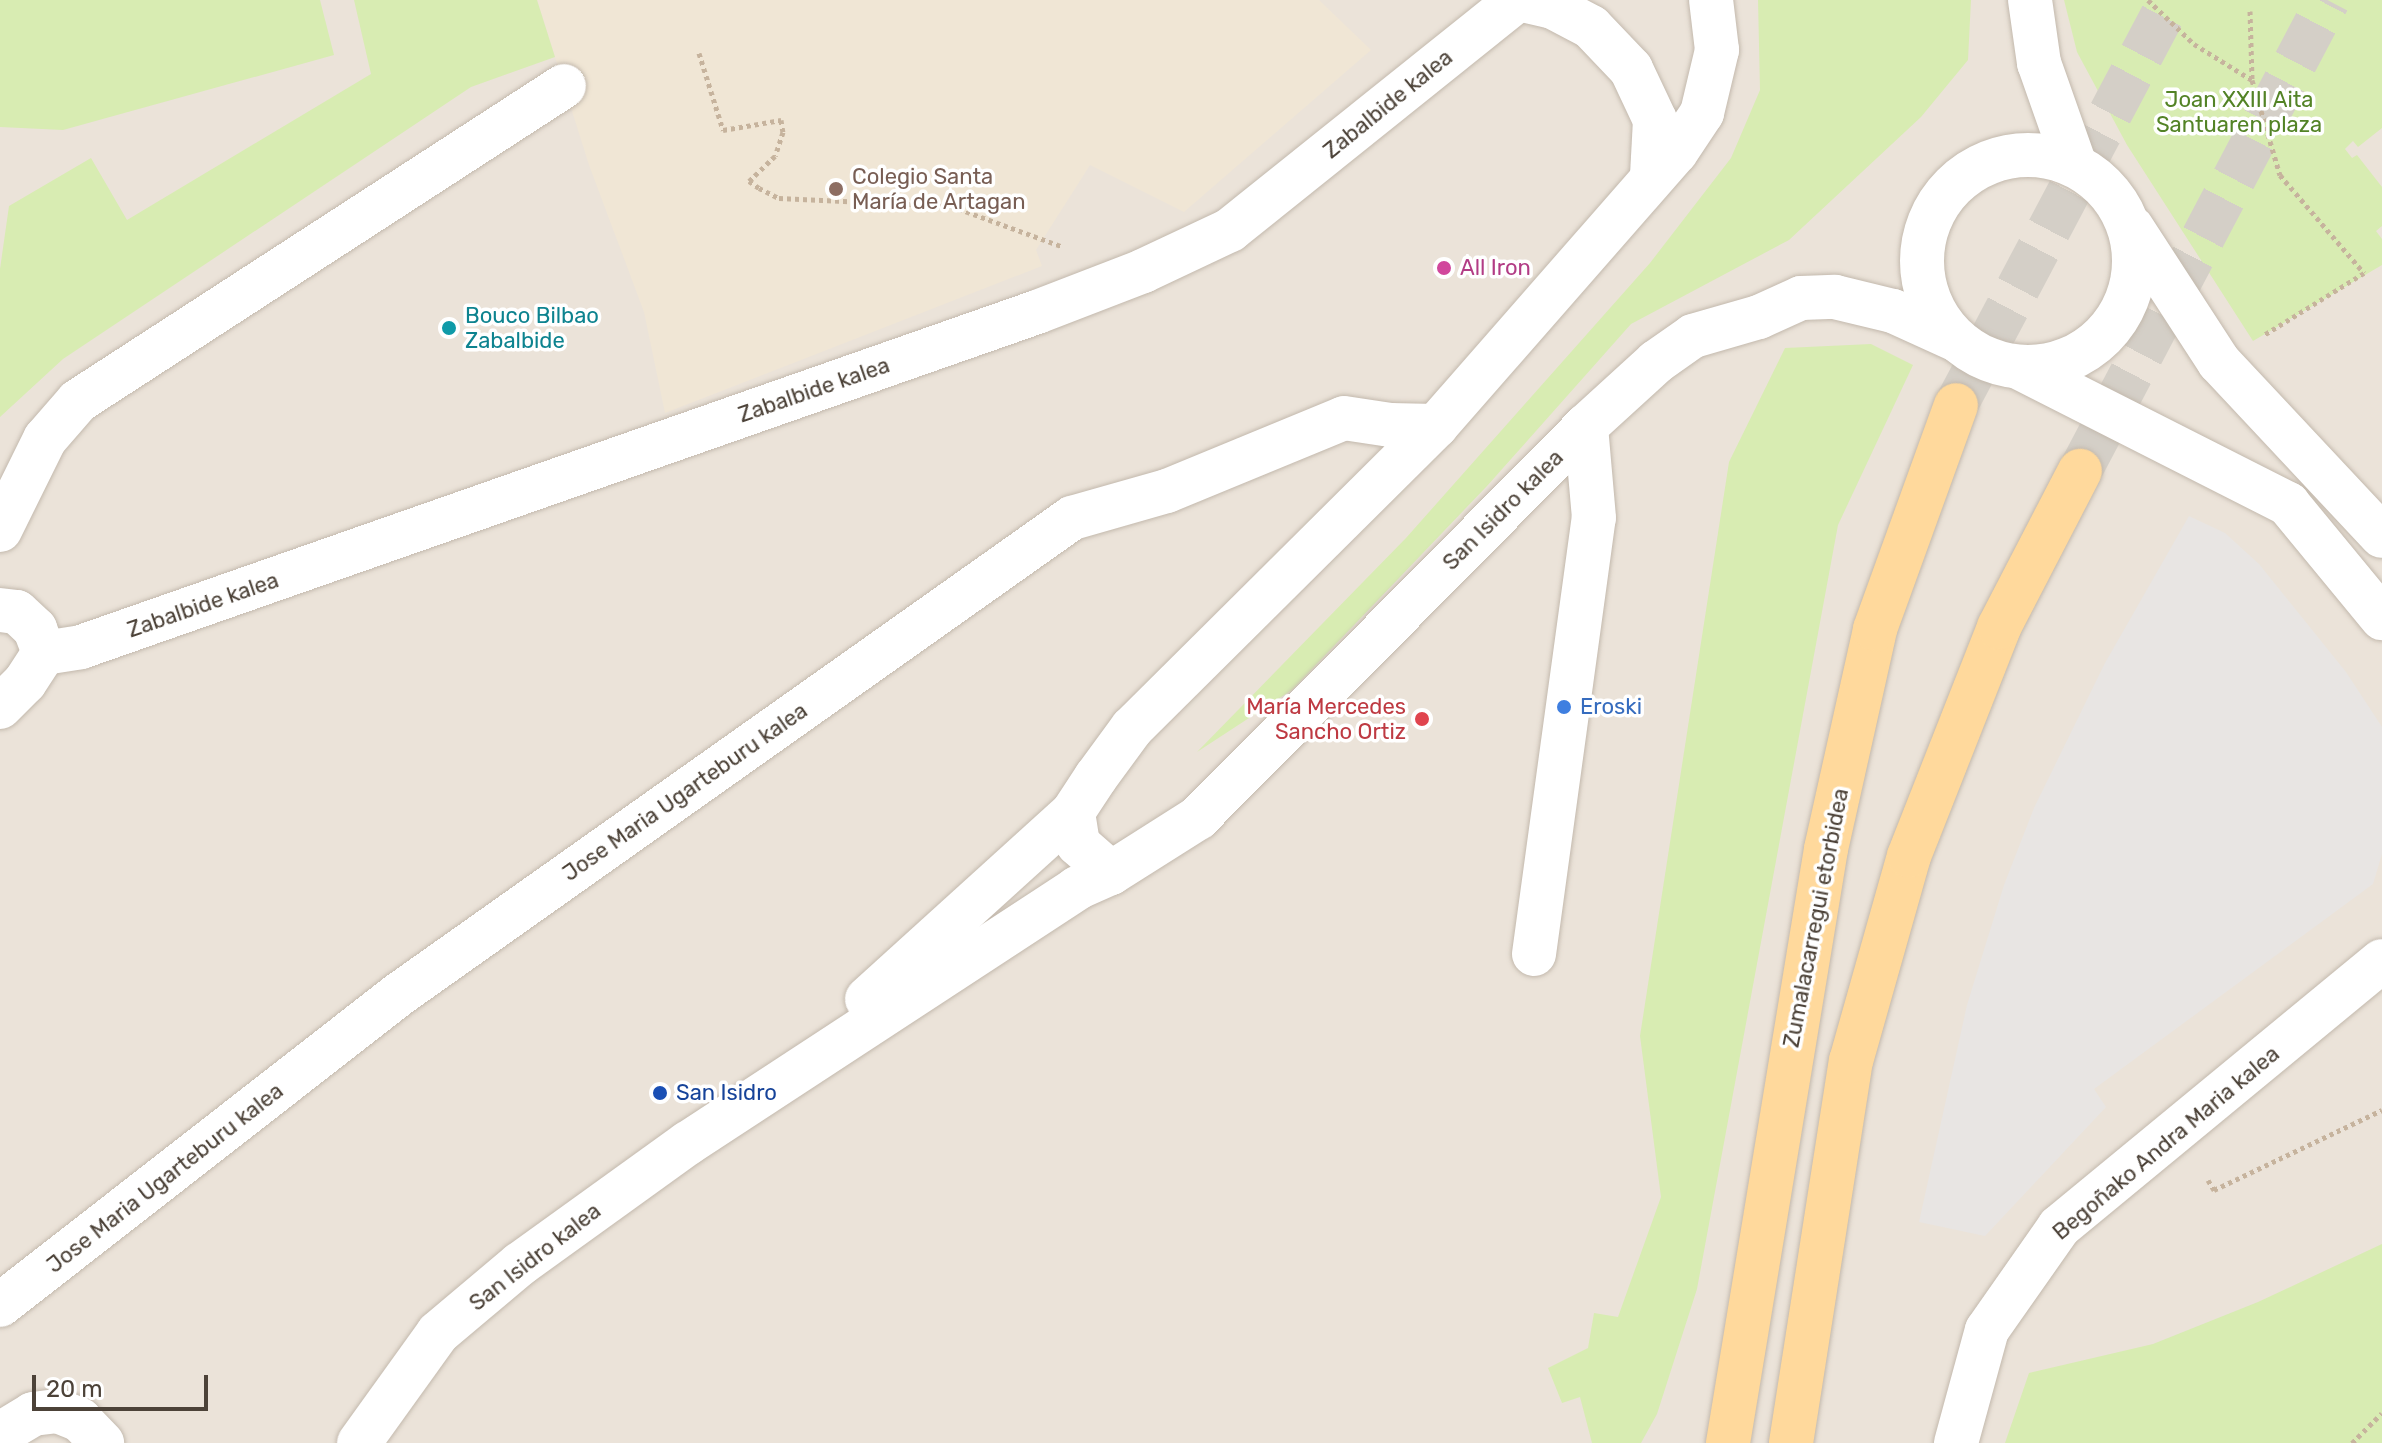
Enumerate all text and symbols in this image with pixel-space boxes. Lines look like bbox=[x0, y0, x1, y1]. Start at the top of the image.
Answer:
street label: Zabalbide kalea bbox=[1318, 44, 1458, 164]
park label: Joan XXIII Aita Santuaren plaza bbox=[2156, 86, 2322, 138]
place label: Colegio Santa María de Artagan bbox=[852, 163, 1026, 214]
marker: Colegio Santa María de Artagan bbox=[827, 180, 845, 198]
place label: All Iron bbox=[1460, 255, 1531, 281]
marker: All Iron bbox=[1435, 259, 1453, 277]
place label: Bouco Bilbao Zabalbide bbox=[465, 302, 599, 354]
marker: Bouco Bilbao Zabalbide bbox=[440, 319, 458, 337]
street label: Zabalbide kalea bbox=[735, 352, 893, 428]
street label: San Isidro kalea bbox=[1437, 444, 1569, 576]
street label: Zabalbide kalea bbox=[124, 567, 282, 643]
place label: María Mercedes Sancho Ortiz bbox=[1246, 693, 1406, 744]
place label: Eroski bbox=[1580, 694, 1642, 720]
street label: Jose Maria Ugarteburu kalea bbox=[558, 697, 812, 887]
marker: Eroski bbox=[1555, 698, 1573, 716]
marker: María Mercedes Sancho Ortiz bbox=[1413, 710, 1431, 728]
street label: Zumalacarregui etorbidea bbox=[1778, 786, 1854, 1050]
street label: Begoñako Andra Maria kalea bbox=[2047, 1040, 2285, 1246]
street label: Jose Maria Ugarteburu kalea bbox=[42, 1077, 288, 1279]
place label: San Isidro bbox=[676, 1080, 777, 1106]
marker: San Isidro bbox=[651, 1084, 669, 1102]
street label: San Isidro kalea bbox=[464, 1198, 606, 1316]
scale bar bbox=[36, 1359, 212, 1409]
text: 20 m bbox=[46, 1375, 103, 1403]

